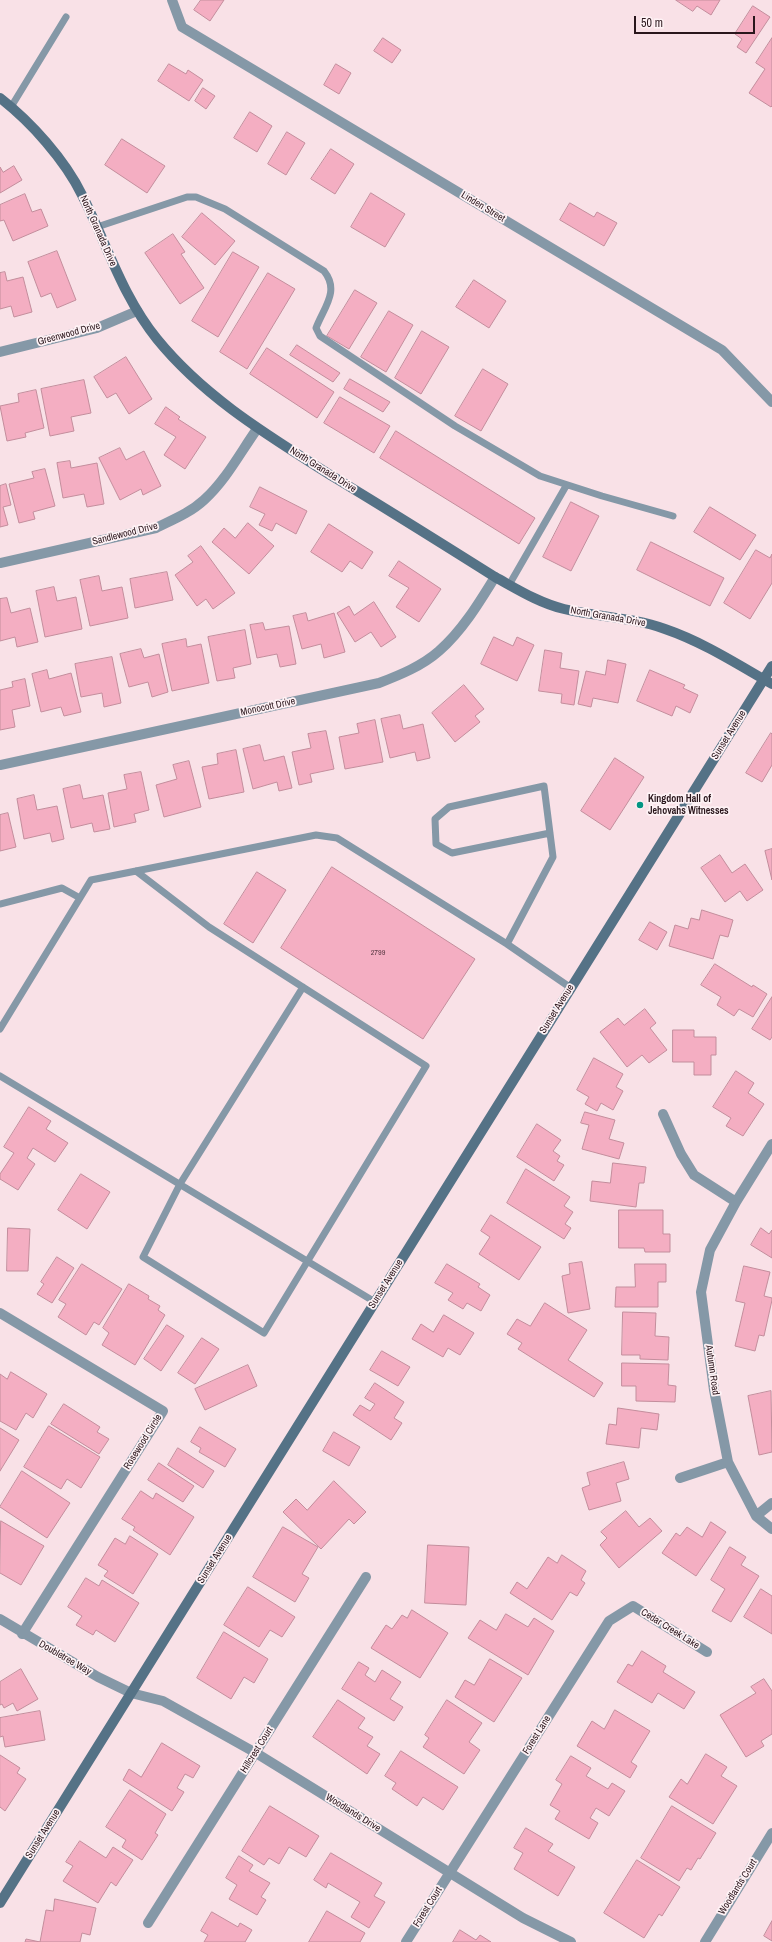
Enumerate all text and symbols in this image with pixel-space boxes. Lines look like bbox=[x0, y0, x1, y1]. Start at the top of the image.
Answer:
scale bar bbox=[636, 8, 757, 34]
text: 50 m bbox=[641, 15, 663, 31]
street label: Linden Street bbox=[459, 189, 507, 225]
street label: North Granada Drive bbox=[77, 194, 119, 268]
street label: Greenwood Drive bbox=[36, 320, 102, 348]
street label: North Granada Drive bbox=[288, 445, 358, 495]
street label: Sandlewood Drive bbox=[91, 520, 159, 548]
street label: North Granada Drive bbox=[569, 604, 647, 630]
street label: Monocott Drive bbox=[240, 695, 296, 719]
street label: Sunset Avenue bbox=[709, 708, 749, 762]
place label: Kingdom Hall of Jehovahs Witnesses bbox=[648, 793, 729, 816]
marker: Kingdom Hall of Jehovahs Witnesses bbox=[635, 800, 645, 810]
house number: 2799 bbox=[371, 948, 385, 958]
street label: Sunset Avenue bbox=[537, 982, 577, 1036]
street label: Sunset Avenue bbox=[366, 1257, 406, 1311]
street label: Autumn Road bbox=[703, 1344, 721, 1396]
street label: Rosewood Circle bbox=[121, 1412, 165, 1472]
street label: Sunset Avenue bbox=[195, 1532, 235, 1586]
street label: Cedar Creek Lake bbox=[639, 1606, 701, 1652]
street label: Doubletree Way bbox=[37, 1638, 93, 1678]
street label: Forest Lane bbox=[520, 1713, 554, 1757]
street label: Hillcrest Court bbox=[238, 1725, 276, 1775]
street label: Woodlands Drive bbox=[323, 1791, 383, 1835]
street label: Sunset Avenue bbox=[23, 1807, 63, 1861]
street label: Woodlands Court bbox=[716, 1857, 760, 1917]
street label: Forest Court bbox=[411, 1885, 445, 1929]

